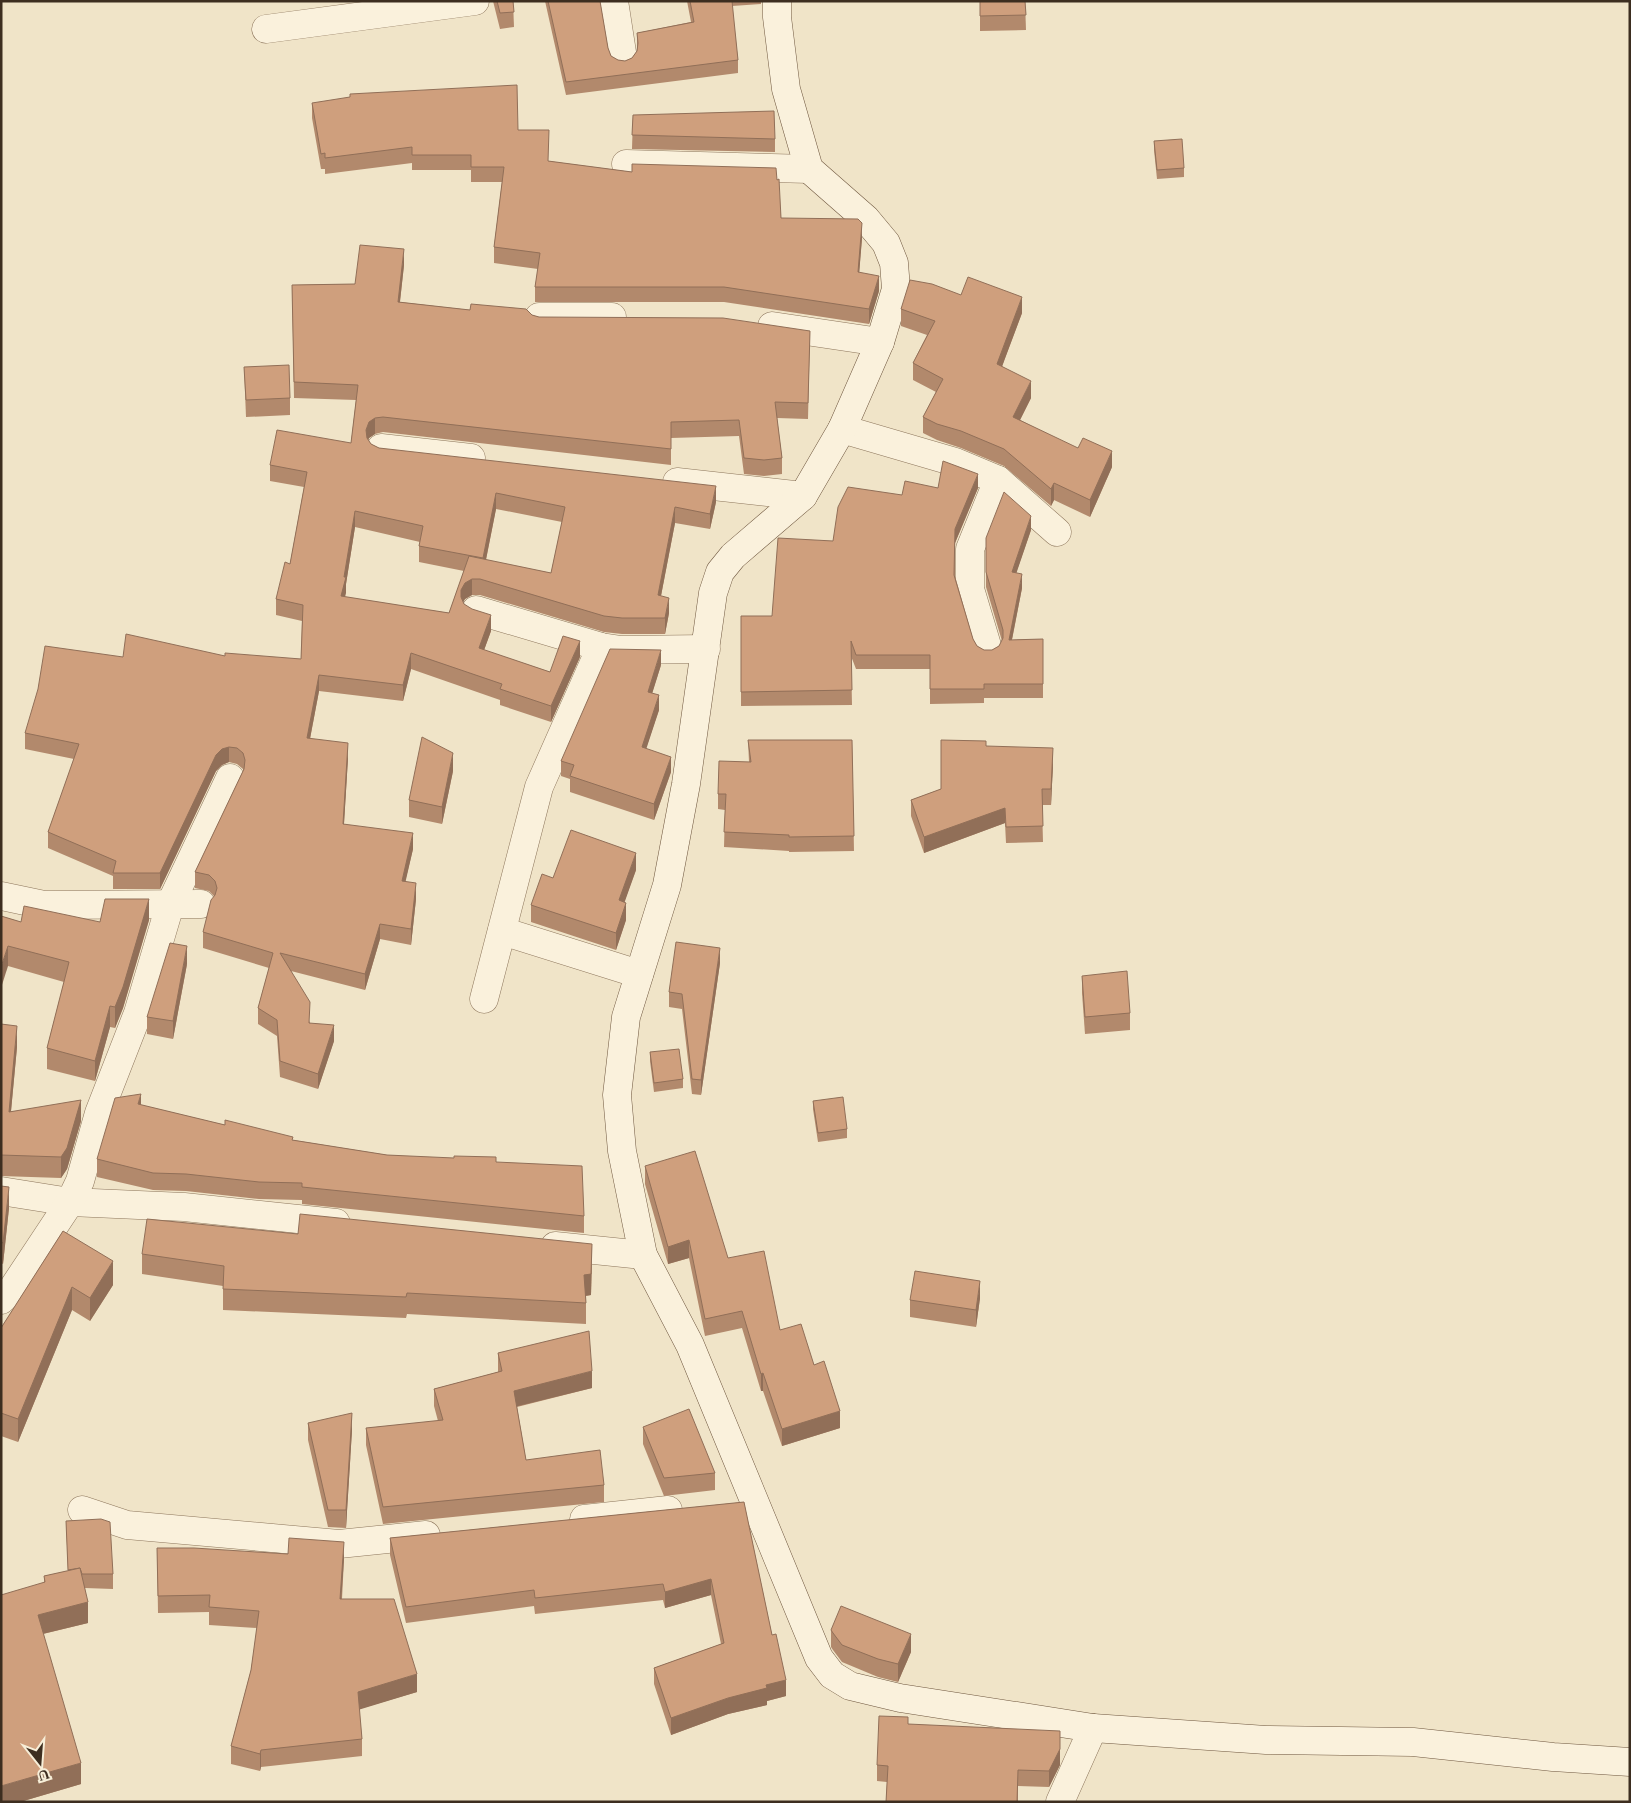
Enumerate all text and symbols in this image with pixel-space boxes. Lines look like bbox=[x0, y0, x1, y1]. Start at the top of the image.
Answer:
north arrow bbox=[15, 1738, 65, 1788]
text: U bbox=[35, 1763, 52, 1787]

